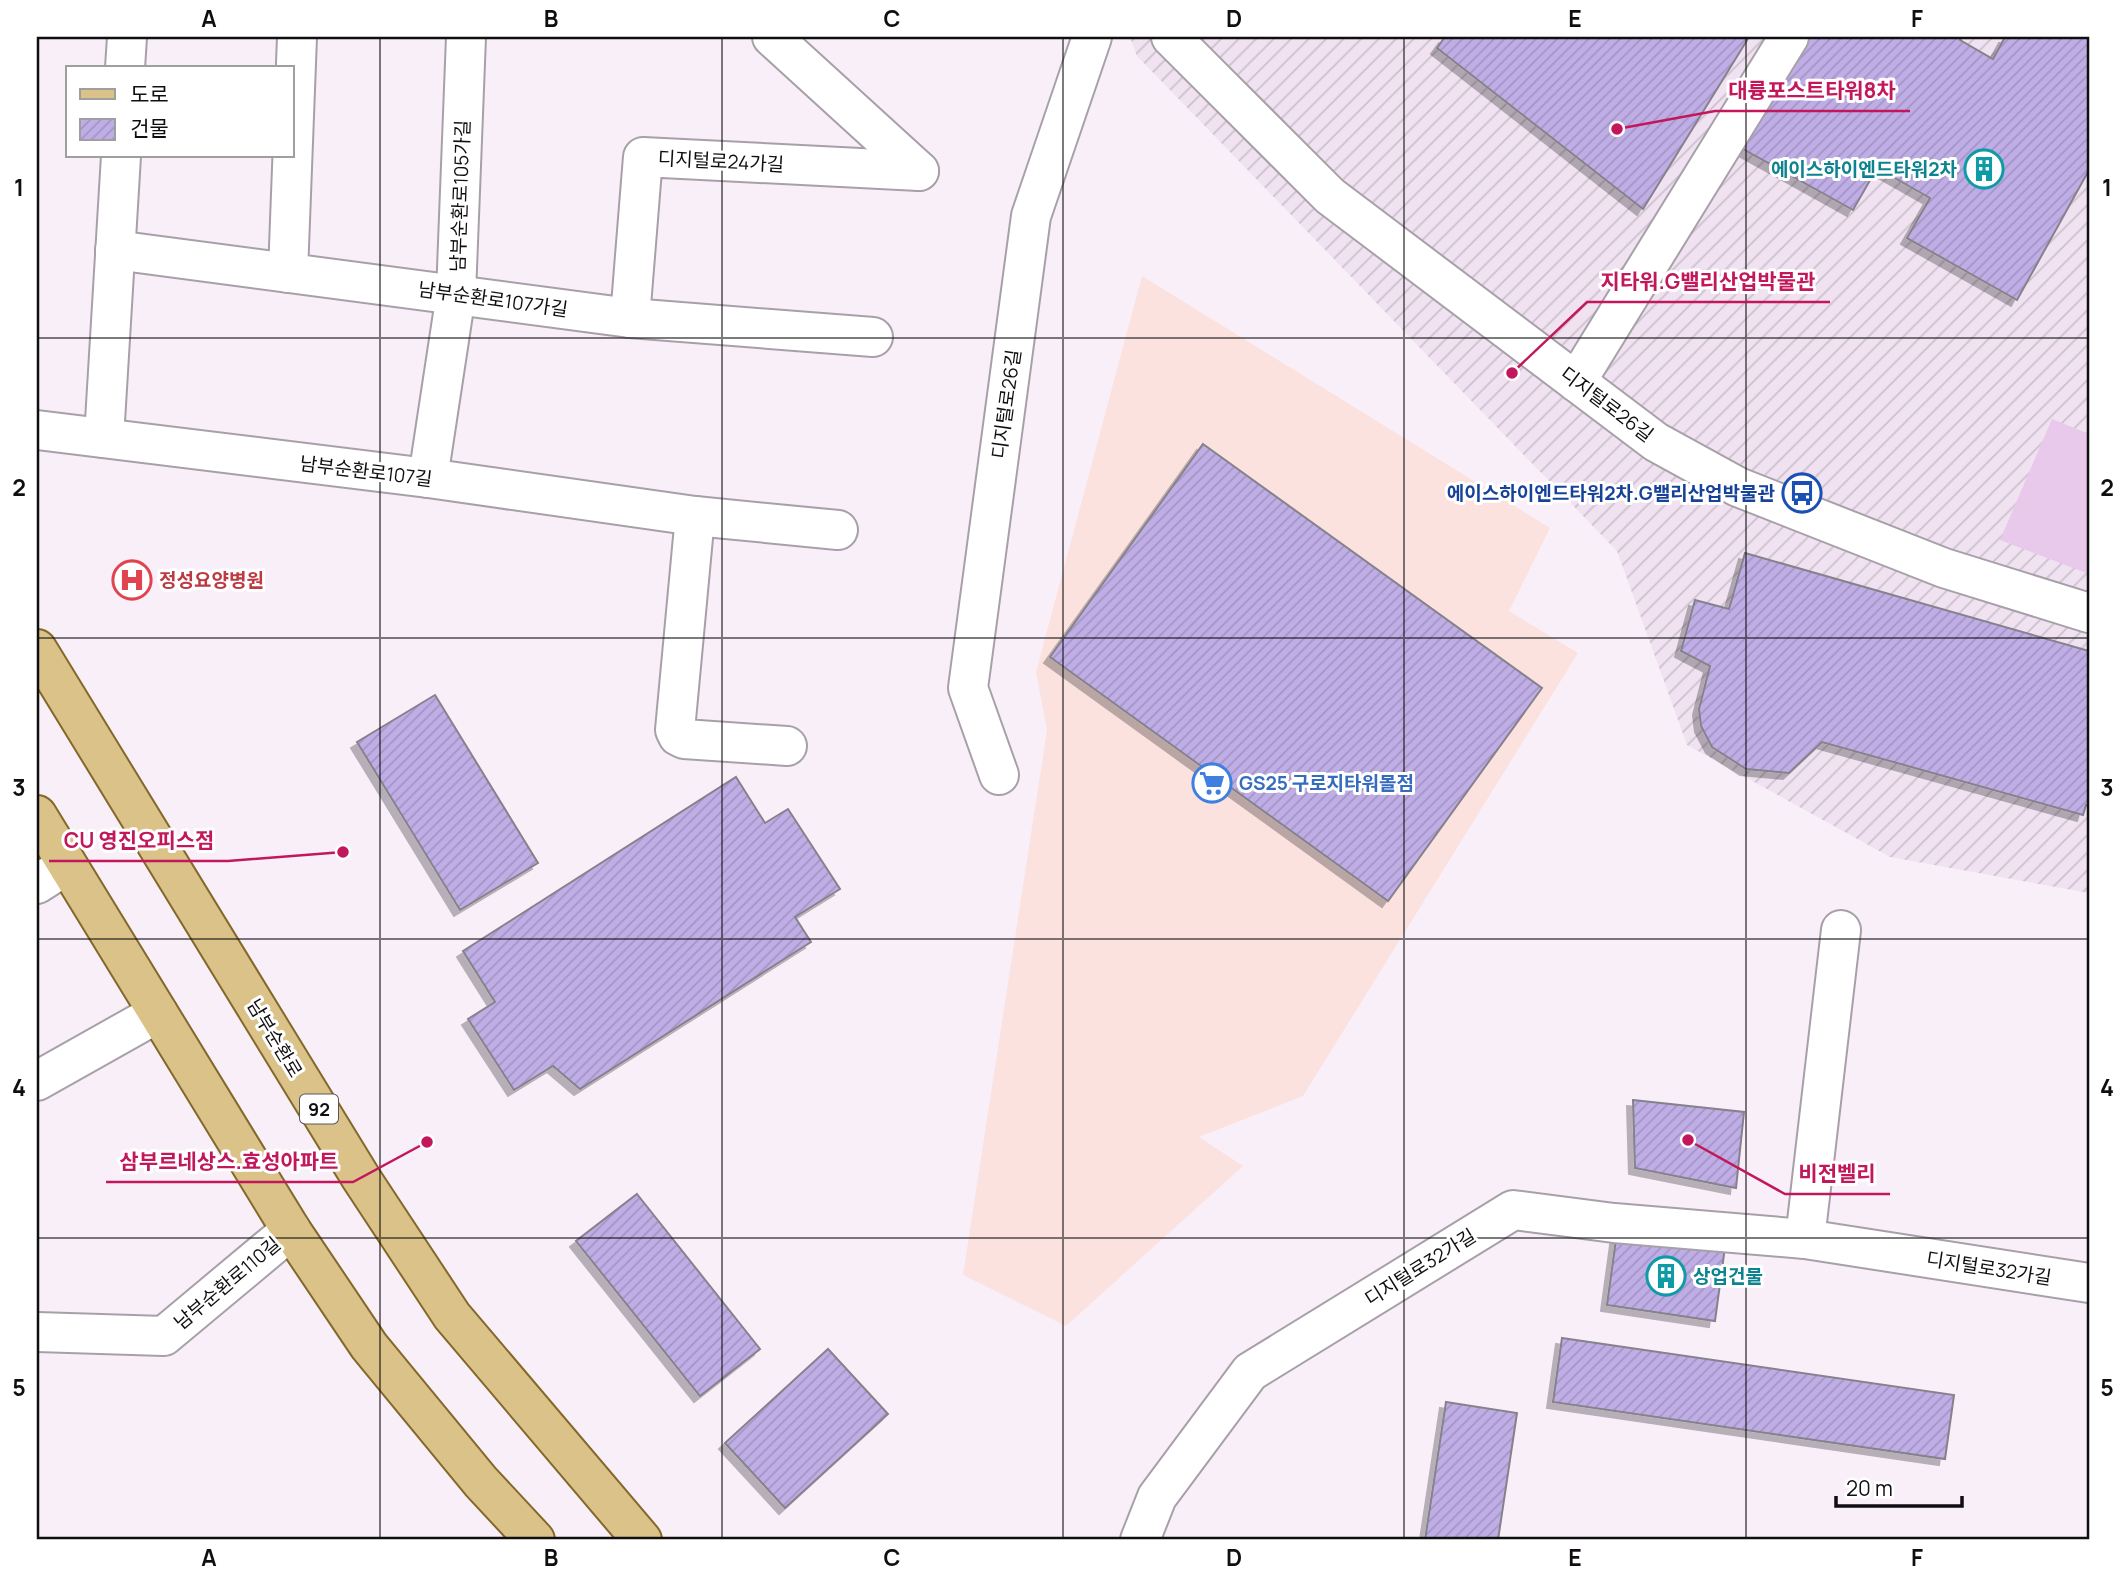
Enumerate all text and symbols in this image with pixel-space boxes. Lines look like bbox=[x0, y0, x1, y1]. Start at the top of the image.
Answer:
text: A bbox=[201, 2, 217, 34]
text: B bbox=[544, 2, 558, 34]
text: C bbox=[884, 2, 901, 34]
text: D bbox=[1226, 2, 1242, 34]
text: E bbox=[1568, 2, 1582, 34]
text: F bbox=[1911, 2, 1923, 34]
legend bbox=[66, 66, 294, 158]
callout: 대륭포스트타워8차 bbox=[1715, 69, 1910, 111]
text: 대륭포스트타워8차 bbox=[1728, 76, 1896, 104]
text: 도로 bbox=[130, 80, 169, 108]
text: 건물 bbox=[130, 114, 169, 142]
street label: 남부순환로105가길 bbox=[444, 119, 476, 273]
street label: 디지털로24가길 bbox=[657, 145, 785, 177]
building icon: 에이스하이엔드타워2차 bbox=[1963, 148, 2005, 190]
place label: 에이스하이엔드타워2차 bbox=[1771, 156, 1958, 182]
text: 1 bbox=[14, 171, 24, 203]
text: 1 bbox=[2102, 171, 2112, 203]
callout: 지타워.G밸리산업박물관 bbox=[1587, 260, 1830, 302]
text: 지타워.G밸리산업박물관 bbox=[1601, 267, 1815, 295]
street label: 남부순환로107가길 bbox=[416, 276, 570, 322]
street label: 디지털로26길 bbox=[985, 348, 1027, 460]
street label: 디지털로26길 bbox=[1555, 361, 1659, 447]
street label: 남부순환로107길 bbox=[298, 450, 434, 492]
text: 2 bbox=[12, 471, 26, 503]
text: 2 bbox=[2100, 471, 2114, 503]
bus stop icon: 에이스하이엔드타워2차.G밸리산업박물관 bbox=[1781, 472, 1823, 514]
place label: 에이스하이엔드타워2차.G밸리산업박물관 bbox=[1447, 480, 1776, 506]
hospital icon: 정성요양병원 bbox=[111, 559, 153, 601]
place label: 정성요양병원 bbox=[159, 567, 264, 593]
supermarket icon: GS25 구로지타워몰점 bbox=[1191, 762, 1233, 804]
place label: GS25 구로지타워몰점 bbox=[1239, 770, 1414, 796]
text: 3 bbox=[12, 771, 26, 803]
text: 3 bbox=[2100, 771, 2114, 803]
callout: CU 영진오피스점 bbox=[49, 819, 228, 861]
text: CU 영진오피스점 bbox=[64, 826, 214, 854]
street label: 남부순환로 bbox=[241, 994, 309, 1082]
text: 4 bbox=[12, 1071, 26, 1103]
text: 4 bbox=[2100, 1071, 2114, 1103]
road number: 92 bbox=[300, 1094, 338, 1124]
callout: 삼부르네상스.효성아파트 bbox=[106, 1140, 353, 1182]
text: 삼부르네상스.효성아파트 bbox=[120, 1147, 338, 1175]
callout: 비전벨리 bbox=[1785, 1152, 1890, 1194]
text: 비전벨리 bbox=[1798, 1159, 1876, 1187]
street label: 디지털로32가길 bbox=[1360, 1223, 1480, 1311]
street label: 남부순환로110길 bbox=[168, 1231, 286, 1335]
street label: 디지털로32가길 bbox=[1925, 1245, 2053, 1291]
building icon: 상업건물 bbox=[1645, 1255, 1687, 1297]
place label: 상업건물 bbox=[1693, 1263, 1763, 1289]
text: 5 bbox=[12, 1371, 26, 1403]
text: 5 bbox=[2100, 1371, 2114, 1403]
scale bar bbox=[1836, 1465, 1962, 1509]
text: 20 m bbox=[1846, 1474, 1893, 1502]
text: A bbox=[201, 1541, 217, 1573]
text: B bbox=[544, 1541, 558, 1573]
text: C bbox=[884, 1541, 901, 1573]
text: D bbox=[1226, 1541, 1242, 1573]
text: E bbox=[1568, 1541, 1582, 1573]
text: F bbox=[1911, 1541, 1923, 1573]

